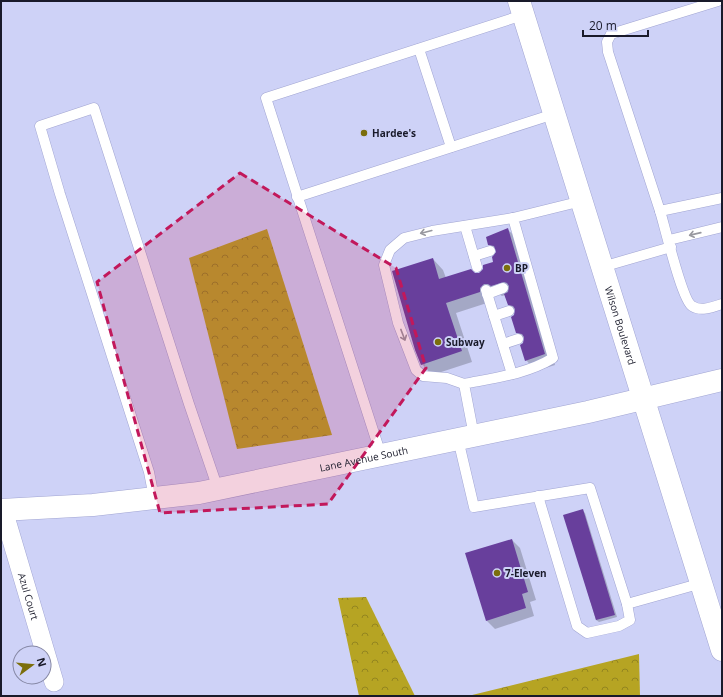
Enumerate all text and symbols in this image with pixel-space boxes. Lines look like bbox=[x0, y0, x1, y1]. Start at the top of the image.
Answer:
scale bar bbox=[583, 12, 648, 38]
text: 20 m bbox=[589, 17, 617, 34]
place label: Hardee's bbox=[372, 126, 416, 140]
marker: Hardee's bbox=[359, 128, 369, 138]
one-way arrow bbox=[420, 229, 433, 237]
one-way arrow bbox=[689, 230, 702, 238]
place label: BP bbox=[515, 261, 528, 275]
marker: BP bbox=[502, 263, 512, 273]
street label: Wilson Boulevard bbox=[602, 285, 639, 366]
one-way arrow bbox=[399, 328, 407, 340]
place label: Subway bbox=[446, 335, 485, 349]
marker: Subway bbox=[433, 337, 443, 347]
street label: Lane Avenue South bbox=[318, 443, 409, 475]
place label: 7-Eleven bbox=[505, 566, 547, 580]
marker: 7-Eleven bbox=[492, 568, 502, 578]
street label: Azul Court bbox=[15, 571, 42, 622]
north arrow bbox=[12, 645, 52, 685]
text: N bbox=[34, 656, 51, 668]

